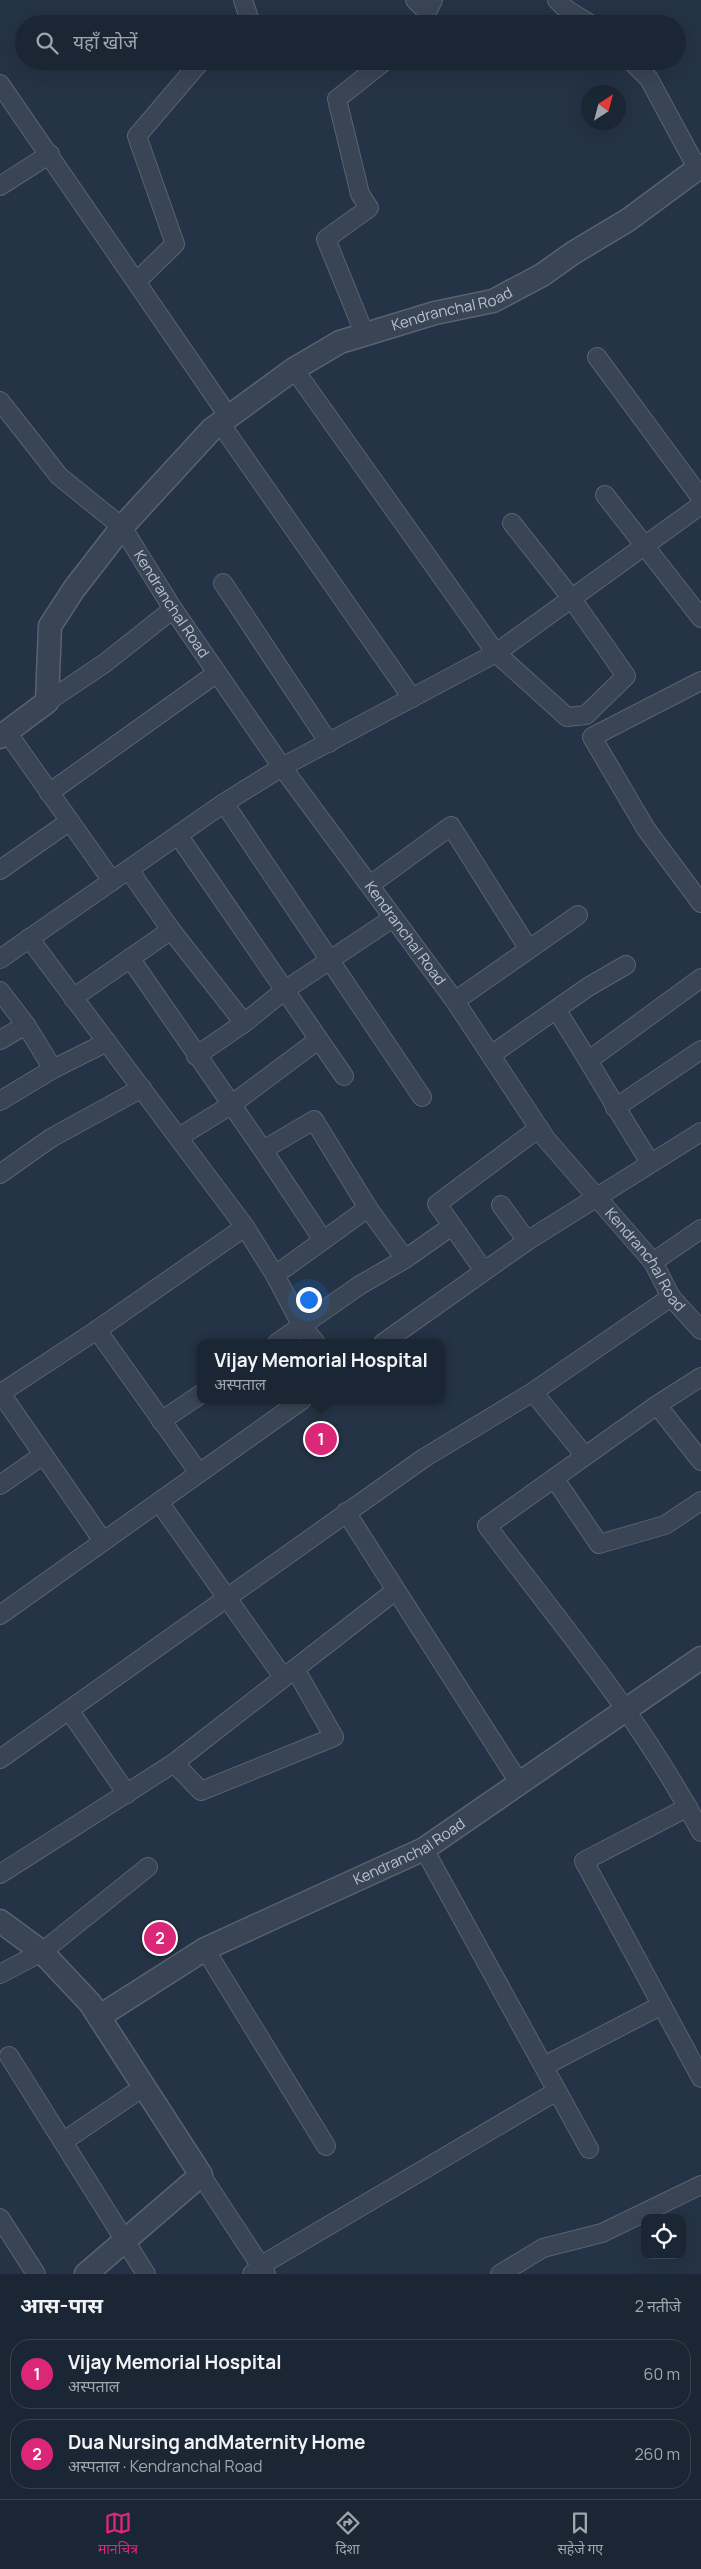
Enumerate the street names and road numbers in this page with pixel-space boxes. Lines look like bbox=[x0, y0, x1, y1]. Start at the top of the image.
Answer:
street label: Kendranchal Road bbox=[389, 282, 516, 336]
street label: Kendranchal Road bbox=[129, 546, 215, 662]
street label: Kendranchal Road bbox=[360, 877, 451, 990]
street label: Kendranchal Road bbox=[600, 1203, 690, 1316]
street label: Kendranchal Road bbox=[350, 1813, 469, 1890]

